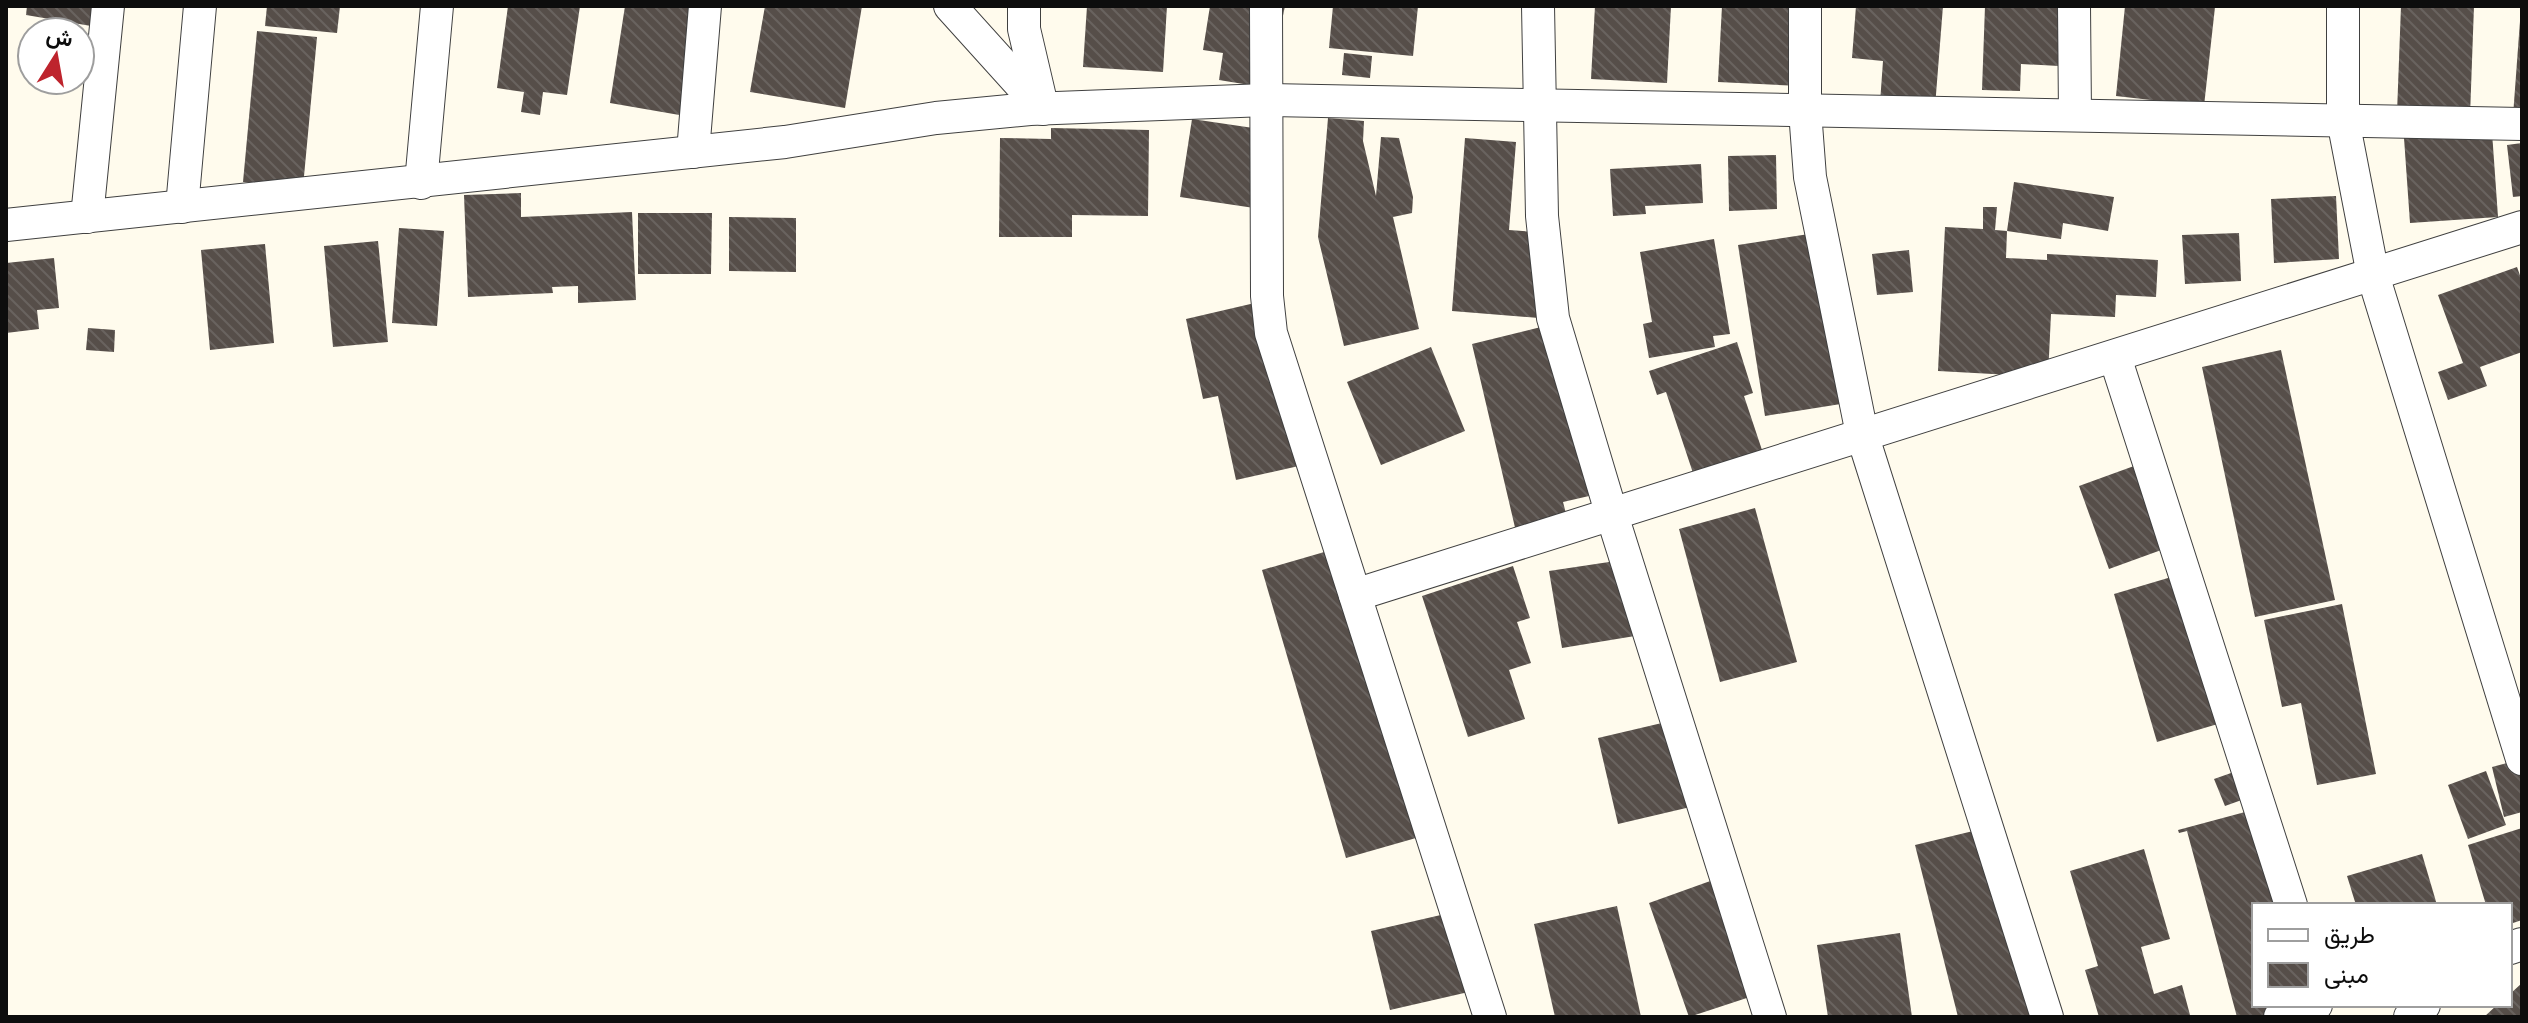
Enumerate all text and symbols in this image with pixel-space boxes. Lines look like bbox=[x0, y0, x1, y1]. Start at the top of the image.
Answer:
north arrow bbox=[16, 16, 96, 96]
text: ش bbox=[44, 19, 76, 53]
legend bbox=[2252, 903, 2512, 1007]
text: طريق bbox=[2324, 918, 2375, 950]
text: مبنى bbox=[2324, 958, 2369, 990]

